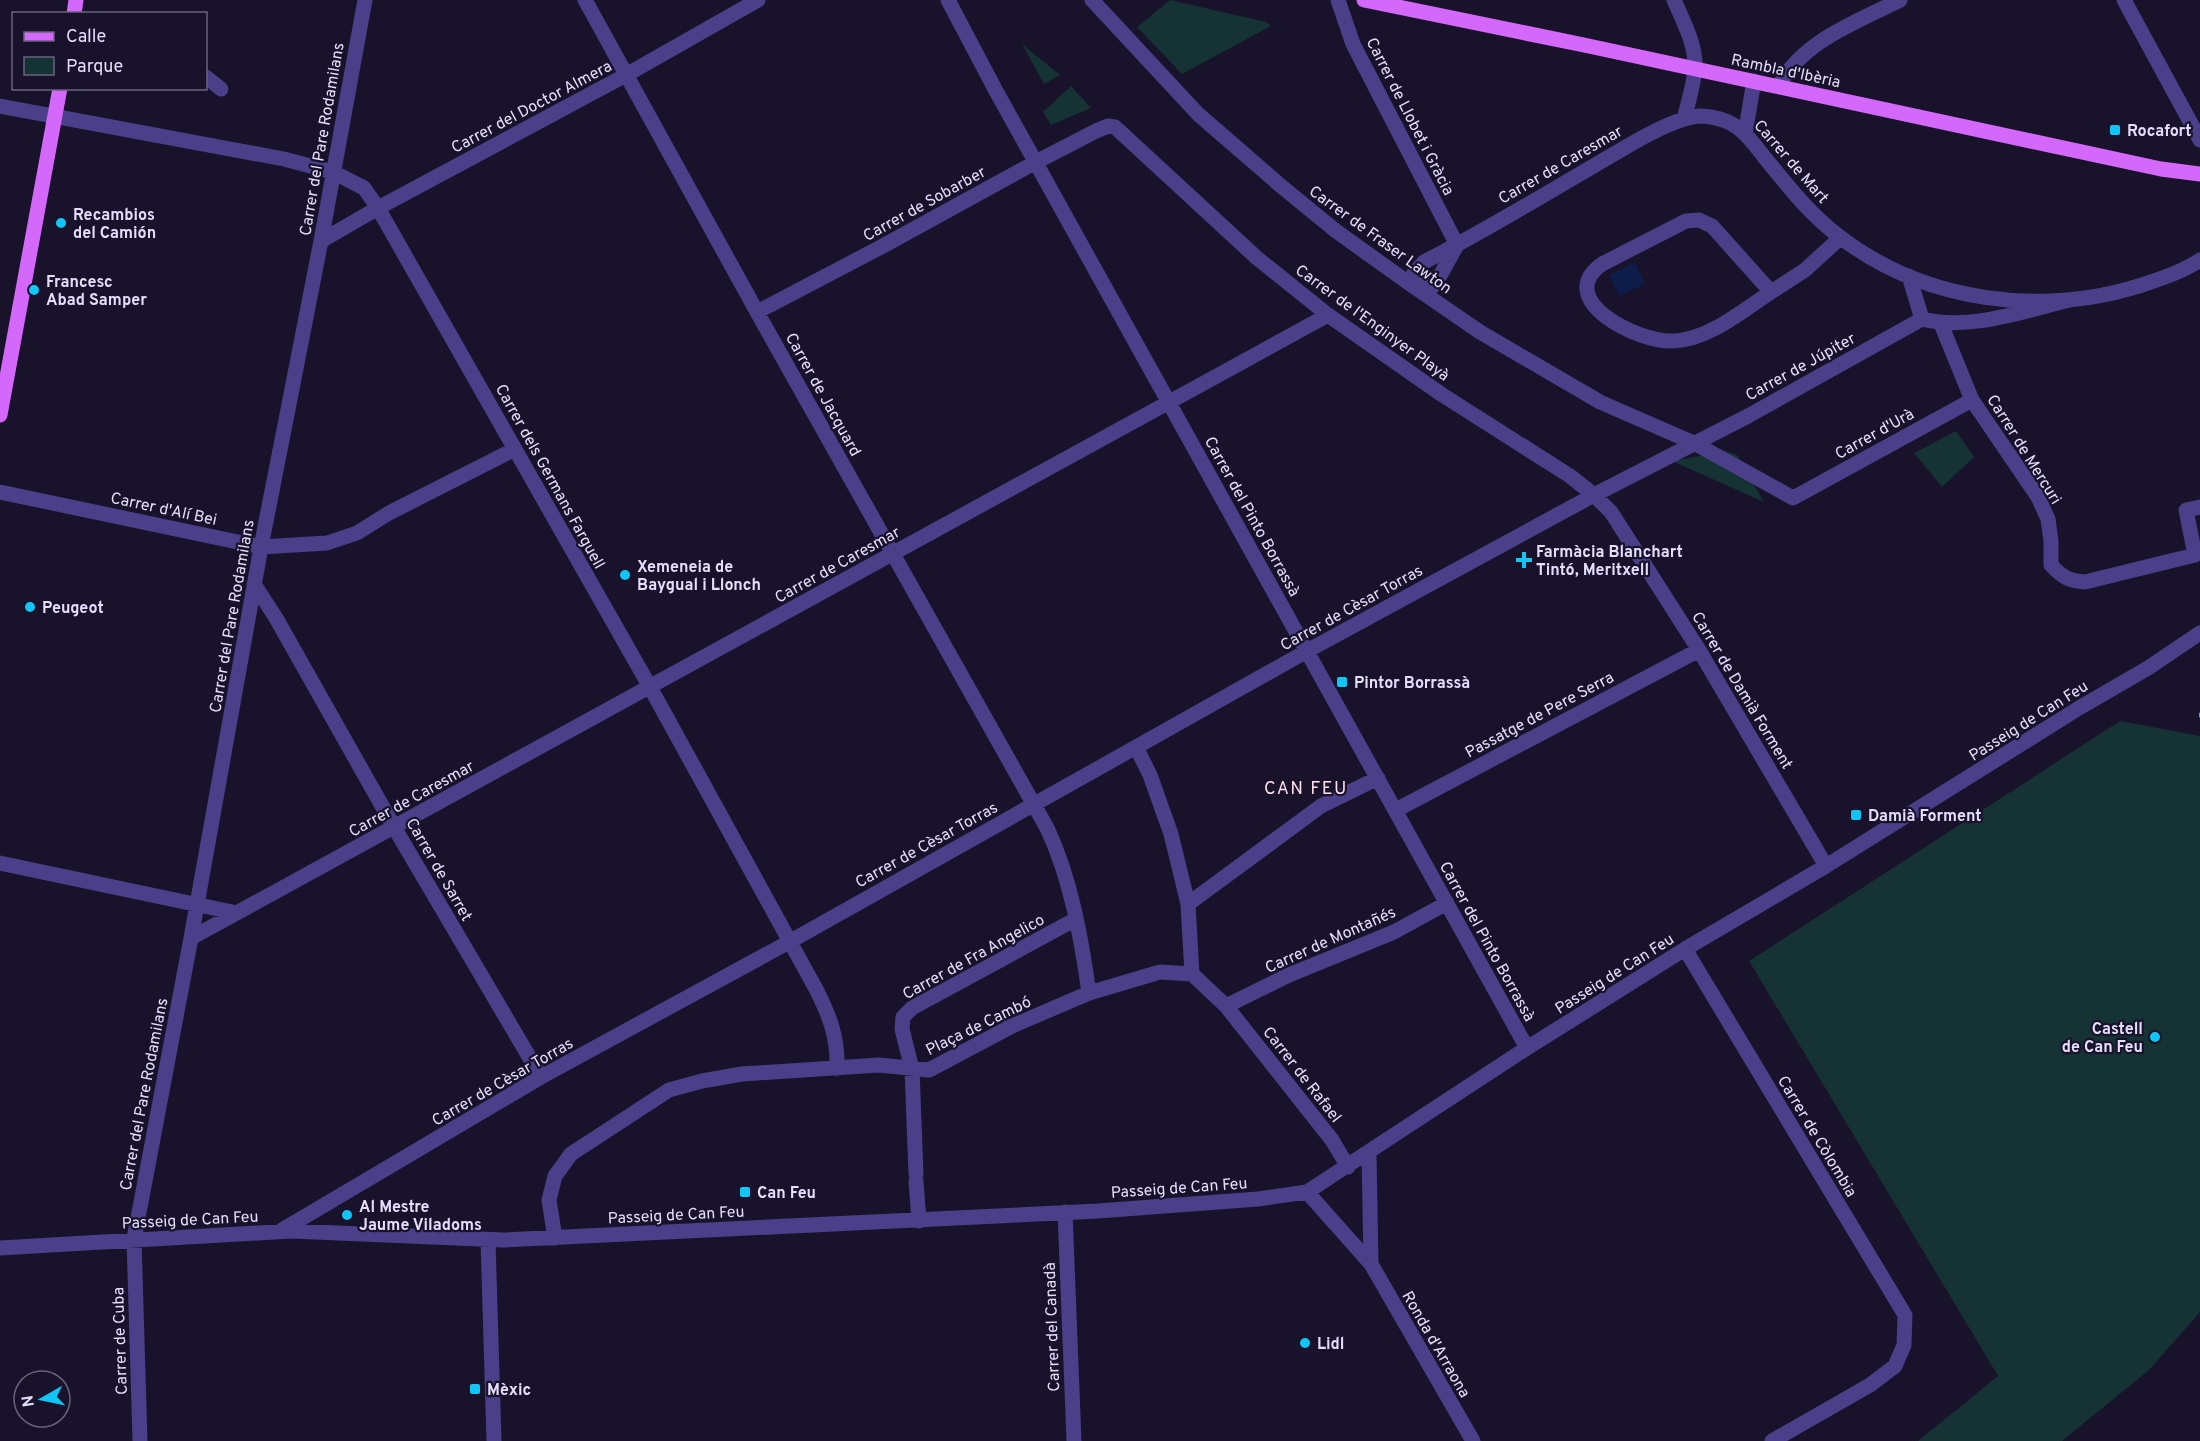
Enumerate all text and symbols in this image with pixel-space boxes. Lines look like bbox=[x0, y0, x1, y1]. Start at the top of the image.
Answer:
legend bbox=[12, 12, 207, 90]
text: Calle bbox=[66, 26, 106, 49]
street label: Carrer de Llobet i Gràcia bbox=[1361, 35, 1458, 199]
street label: Carrer del Pare Rodamilans bbox=[296, 41, 350, 238]
street label: Rambla d'Ibèria bbox=[1729, 51, 1842, 93]
text: Parque bbox=[66, 56, 123, 79]
street label: Carrer del Doctor Almera bbox=[448, 57, 616, 159]
street label: Carrer de Mart bbox=[1749, 116, 1832, 208]
street label: Carrer de Caresmar bbox=[1495, 122, 1627, 209]
place label: Rocafort bbox=[2127, 122, 2192, 142]
marker: Rocafort bbox=[2108, 123, 2122, 137]
street label: Carrer de Sobarber bbox=[860, 163, 990, 247]
street label: Carrer de Fraser Lawton bbox=[1304, 182, 1455, 299]
place label: Recambios del Camión bbox=[73, 206, 156, 244]
marker: Recambios del Camión bbox=[54, 216, 68, 230]
street label: Carrer de l'Enginyer Playà bbox=[1291, 261, 1453, 386]
place label: Francesc Abad Samper bbox=[46, 273, 147, 311]
marker: Francesc Abad Samper bbox=[27, 283, 41, 297]
street label: Carrer de Júpiter bbox=[1742, 329, 1860, 406]
street label: Carrer de Jacquard bbox=[780, 330, 864, 460]
street label: Carrer dels Germans Farguell bbox=[490, 381, 608, 573]
street label: Carrer de Mercuri bbox=[1982, 391, 2065, 509]
street label: Carrer d'Urà bbox=[1832, 405, 1918, 465]
street label: Carrer del Pinto Borrassà bbox=[1199, 433, 1304, 601]
street label: Carrer d'Alí Bei bbox=[109, 489, 219, 531]
street label: Carrer del Pare Rodamilans bbox=[206, 518, 260, 715]
street label: Carrer de Caresmar bbox=[772, 523, 904, 609]
place label: Farmàcia Blanchart Tintó, Meritxell bbox=[1536, 543, 1683, 581]
marker: Farmàcia Blanchart Tintó, Meritxell bbox=[1517, 553, 1531, 567]
place label: Xemeneia de Baygual i Llonch bbox=[637, 558, 761, 596]
street label: Carrer de Cèsar Torras bbox=[1277, 561, 1427, 656]
marker: Xemeneia de Baygual i Llonch bbox=[618, 568, 632, 582]
place label: Peugeot bbox=[42, 599, 104, 619]
marker: Peugeot bbox=[23, 600, 37, 614]
street label: Carrer de Damià Forment bbox=[1686, 609, 1796, 773]
street label: Passatge de Pere Serra bbox=[1462, 668, 1618, 763]
place label: Pintor Borrassà bbox=[1354, 674, 1470, 694]
marker: Pintor Borrassà bbox=[1335, 675, 1349, 689]
street label: Passeig de Can Feu bbox=[1966, 677, 2092, 766]
street label: Carrer de Caresmar bbox=[346, 757, 478, 843]
district label: CAN FEU bbox=[1264, 778, 1348, 801]
street label: Carrer de Cèsar Torras bbox=[852, 798, 1002, 893]
place label: Damià Forment bbox=[1868, 807, 1981, 827]
marker: Damià Forment bbox=[1849, 808, 1863, 822]
street label: Carrer de Sarret bbox=[401, 815, 476, 925]
street label: Carrer del Pinto Borrassà bbox=[1434, 858, 1539, 1026]
street label: Carrer de Montañés bbox=[1262, 903, 1399, 979]
street label: Carrer de Fra Angelico bbox=[899, 910, 1049, 1005]
street label: Passeig de Can Feu bbox=[1552, 930, 1678, 1019]
street label: Plaça de Cambó bbox=[923, 993, 1035, 1061]
street label: Carrer del Pare Rodamilans bbox=[116, 996, 173, 1192]
place label: Castell de Can Feu bbox=[2062, 1020, 2143, 1058]
street label: Carrer de Rafael bbox=[1258, 1023, 1345, 1127]
marker: Castell de Can Feu bbox=[2148, 1030, 2162, 1044]
street label: Carrer de Cèsar Torras bbox=[429, 1034, 577, 1131]
street label: Carrer de Còlombia bbox=[1772, 1073, 1860, 1201]
street label: Passeig de Can Feu bbox=[1110, 1174, 1248, 1204]
place label: Can Feu bbox=[757, 1184, 816, 1204]
marker: Can Feu bbox=[738, 1185, 752, 1199]
place label: Al Mestre Jaume Viladoms bbox=[359, 1198, 482, 1236]
street label: Passeig de Can Feu bbox=[607, 1202, 745, 1230]
street label: Passeig de Can Feu bbox=[121, 1207, 259, 1235]
marker: Al Mestre Jaume Viladoms bbox=[340, 1208, 354, 1222]
street label: Carrer del Canadà bbox=[1041, 1262, 1065, 1392]
street label: Carrer de Cuba bbox=[109, 1287, 133, 1395]
street label: Ronda d'Arraona bbox=[1397, 1288, 1474, 1402]
place label: Lidl bbox=[1317, 1335, 1344, 1355]
marker: Lidl bbox=[1298, 1336, 1312, 1350]
north arrow bbox=[12, 1369, 72, 1429]
place label: Mèxic bbox=[487, 1381, 531, 1401]
marker: Mèxic bbox=[468, 1382, 482, 1396]
text: N bbox=[18, 1394, 40, 1408]

